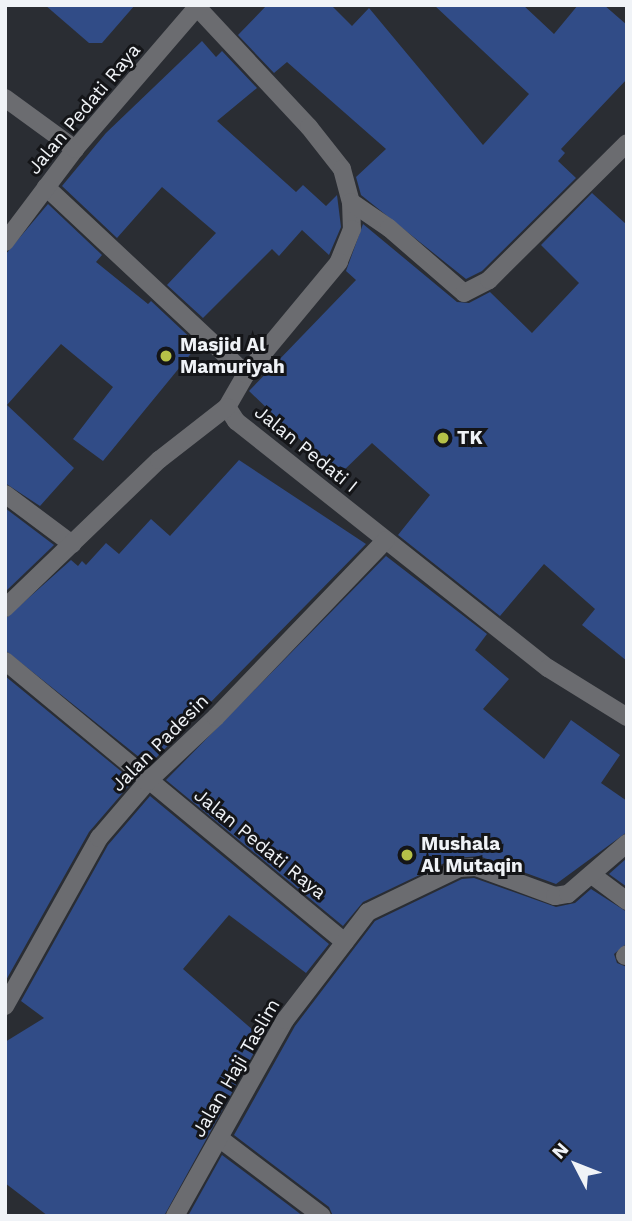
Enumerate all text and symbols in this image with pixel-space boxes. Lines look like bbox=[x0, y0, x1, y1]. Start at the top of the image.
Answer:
street label: Jalan Pedati Raya bbox=[23, 39, 145, 179]
place label: Masjid Al Mamuriyah bbox=[180, 334, 285, 378]
marker: Masjid Al Mamuriyah bbox=[158, 348, 174, 364]
street label: Jalan Pedati I bbox=[250, 401, 362, 497]
place label: TK bbox=[457, 427, 483, 449]
marker: TK bbox=[435, 430, 451, 446]
street label: Jalan Padesin bbox=[107, 690, 213, 796]
street label: Jalan Pedati Raya bbox=[189, 784, 331, 904]
place label: Mushala Al Mutaqin bbox=[421, 833, 523, 877]
marker: Mushala Al Mutaqin bbox=[399, 847, 415, 863]
street label: Jalan Haji Taslim bbox=[187, 995, 285, 1141]
north arrow bbox=[541, 1130, 611, 1200]
text: N bbox=[547, 1138, 573, 1164]

